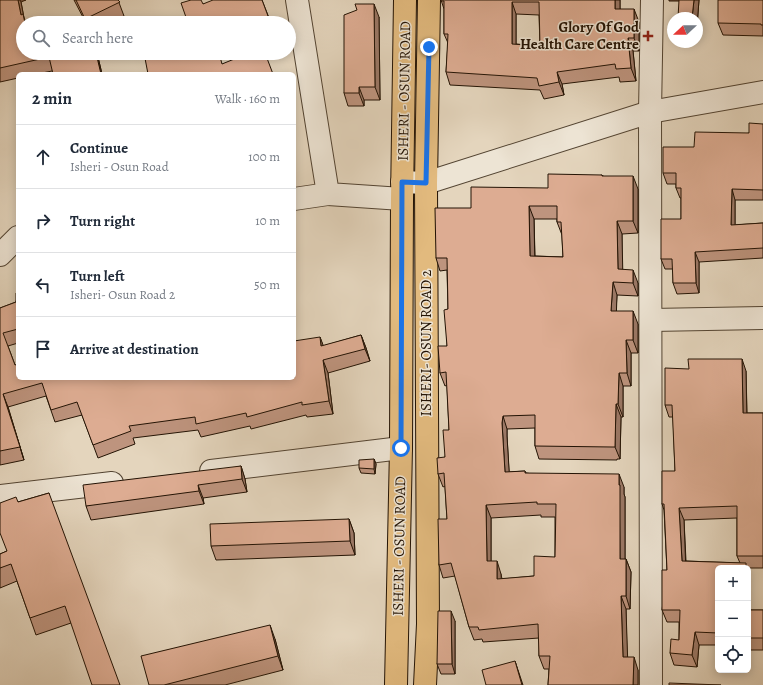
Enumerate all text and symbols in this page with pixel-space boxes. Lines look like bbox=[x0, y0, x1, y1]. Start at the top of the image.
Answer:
north arrow bbox=[667, 12, 703, 48]
search box bbox=[16, 16, 296, 60]
place label: Glory Of God Health Care Centre bbox=[520, 17, 640, 54]
street label: ISHERI - OSUN ROAD bbox=[393, 21, 415, 161]
icon: search bbox=[30, 27, 52, 49]
text: Search here bbox=[62, 28, 133, 48]
marker: Glory Of God Health Care Centre bbox=[642, 30, 654, 42]
route end bbox=[420, 38, 438, 56]
text: 2 min bbox=[32, 87, 72, 110]
text: Walk · 160 m bbox=[215, 90, 280, 107]
text: Continue bbox=[70, 138, 128, 158]
icon: ahead bbox=[32, 146, 54, 168]
text: 100 m bbox=[248, 148, 280, 165]
text: Isheri - Osun Road bbox=[70, 158, 169, 175]
icon: right bbox=[32, 210, 54, 232]
text: Turn right bbox=[70, 211, 135, 231]
text: 10 m bbox=[255, 212, 280, 229]
text: Turn left bbox=[70, 266, 125, 286]
street label: ISHERI- OSUN ROAD 2 bbox=[416, 270, 436, 417]
icon: left bbox=[32, 274, 54, 296]
text: 50 m bbox=[254, 276, 280, 293]
text: Isheri- Osun Road 2 bbox=[70, 286, 175, 303]
icon: arrive bbox=[32, 338, 54, 360]
text: Arrive at destination bbox=[70, 339, 199, 359]
route start bbox=[392, 439, 410, 457]
street label: ISHERI - OSUN ROAD bbox=[388, 476, 410, 616]
map controls bbox=[715, 565, 751, 673]
button: + bbox=[715, 565, 751, 601]
button: − bbox=[715, 601, 751, 637]
button: locate bbox=[715, 637, 751, 673]

